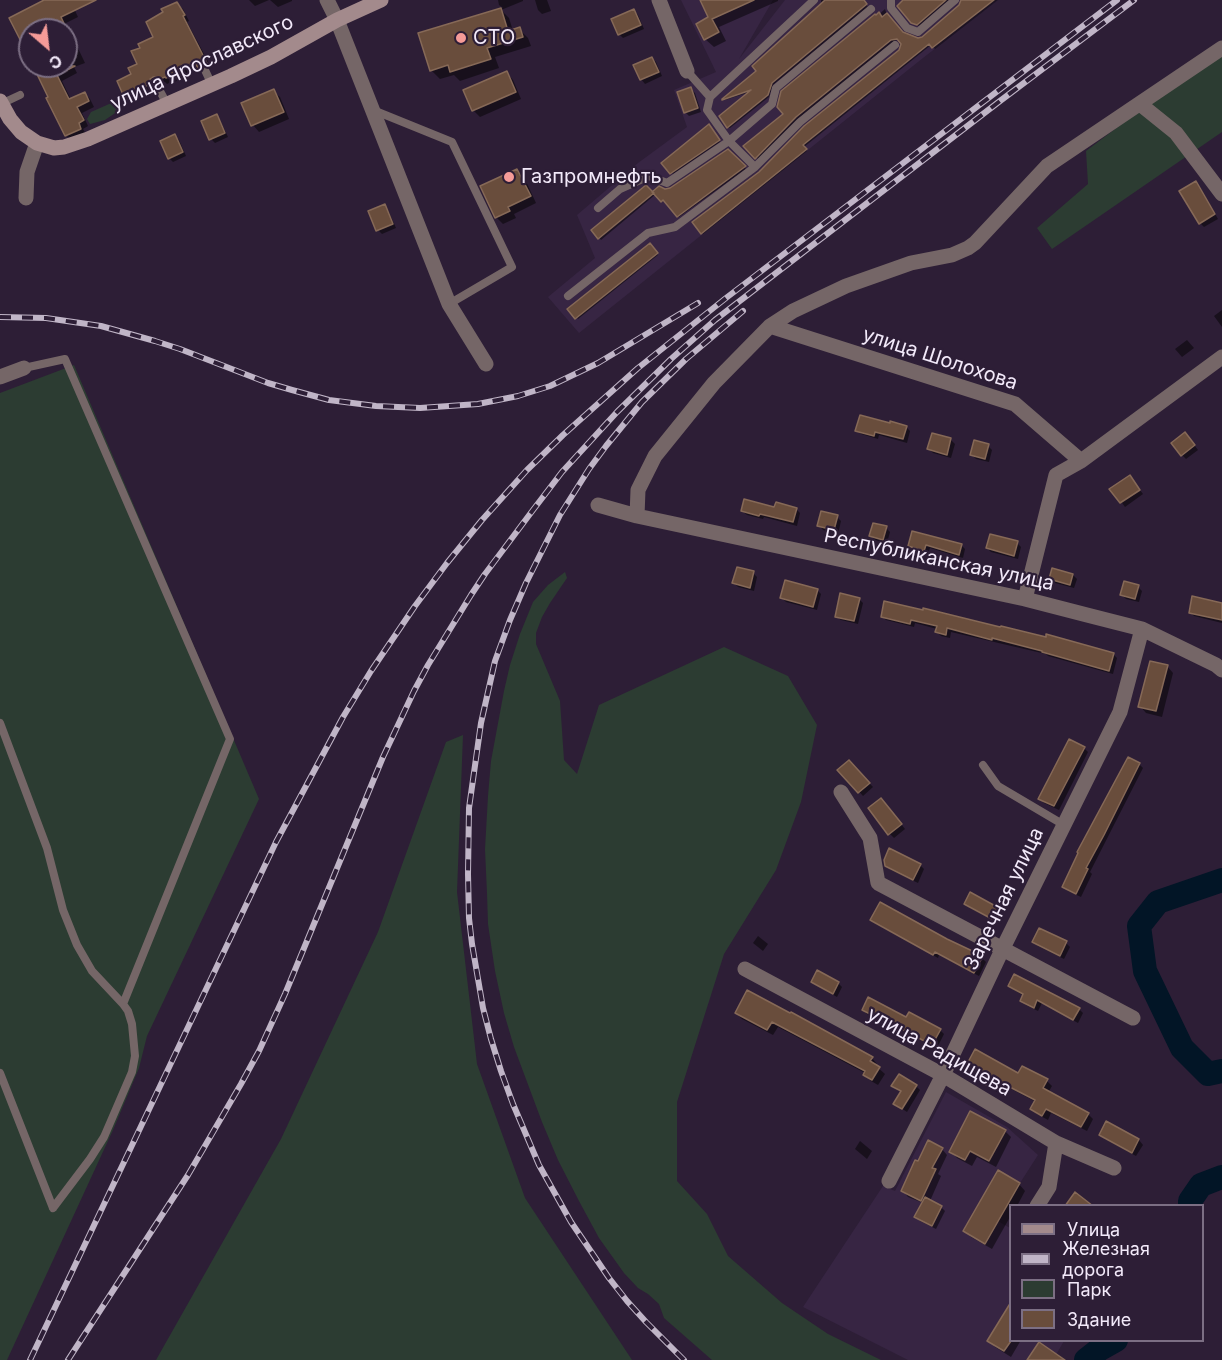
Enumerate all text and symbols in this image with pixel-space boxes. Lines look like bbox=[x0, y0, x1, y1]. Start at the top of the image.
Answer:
street label: улица Ярославского bbox=[107, 10, 297, 116]
north arrow bbox=[18, 18, 78, 78]
place label: СТО bbox=[473, 26, 515, 50]
marker: СТО bbox=[454, 31, 468, 45]
text: С bbox=[46, 51, 65, 74]
place label: Газпромнефть bbox=[521, 165, 662, 189]
marker: Газпромнефть bbox=[502, 170, 516, 184]
street label: улица Шолохова bbox=[859, 323, 1021, 395]
street label: Республиканская улица bbox=[822, 524, 1056, 596]
street label: Заречная улица bbox=[959, 824, 1049, 974]
street label: улица Радищева bbox=[863, 1002, 1015, 1102]
legend bbox=[1009, 1204, 1204, 1342]
text: Улица bbox=[1067, 1219, 1120, 1240]
text: Железная дорога bbox=[1062, 1238, 1150, 1280]
text: Парк bbox=[1067, 1279, 1111, 1300]
text: Здание bbox=[1067, 1309, 1131, 1330]

